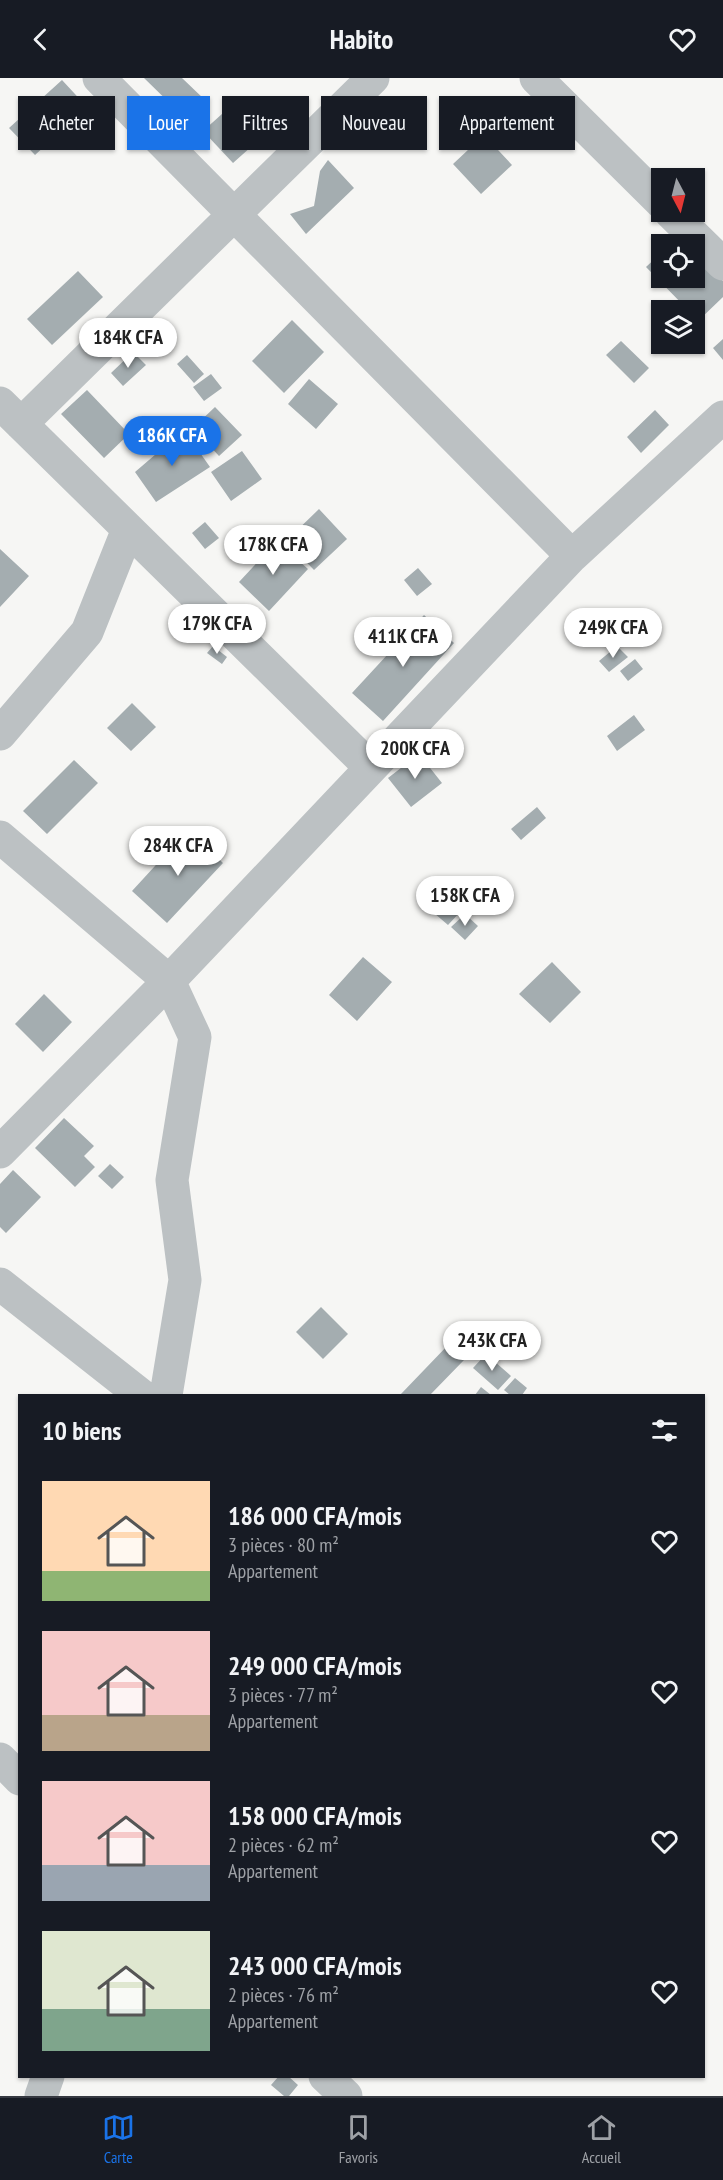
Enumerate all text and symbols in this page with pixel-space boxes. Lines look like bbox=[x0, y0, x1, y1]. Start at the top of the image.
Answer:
text: Habito bbox=[330, 22, 393, 56]
icon: back bbox=[24, 23, 57, 56]
icon: heart bbox=[666, 23, 699, 56]
chip: Acheter bbox=[18, 96, 115, 150]
chip: Louer bbox=[127, 96, 210, 150]
chip: Filtres bbox=[222, 96, 309, 150]
chip: Nouveau bbox=[321, 96, 427, 150]
chip: Appartement bbox=[439, 96, 575, 150]
north arrow bbox=[651, 168, 705, 222]
map controls bbox=[651, 168, 705, 354]
button: locate bbox=[651, 234, 705, 288]
button: layers bbox=[651, 300, 705, 354]
pin: 184K CFA bbox=[66, 318, 190, 369]
text: 184K CFA bbox=[93, 324, 163, 350]
pin: 186K CFA bbox=[110, 416, 234, 467]
text: 186K CFA bbox=[137, 422, 207, 448]
pin: 178K CFA bbox=[211, 525, 335, 576]
text: 178K CFA bbox=[238, 531, 308, 557]
pin: 179K CFA bbox=[155, 604, 279, 655]
pin: 249K CFA bbox=[551, 608, 675, 659]
text: 179K CFA bbox=[182, 610, 252, 636]
text: 249K CFA bbox=[578, 614, 648, 640]
pin: 411K CFA bbox=[341, 617, 465, 668]
text: 411K CFA bbox=[368, 623, 438, 649]
pin: 200K CFA bbox=[353, 729, 477, 780]
text: 200K CFA bbox=[380, 735, 450, 761]
pin: 284K CFA bbox=[116, 826, 240, 877]
text: 284K CFA bbox=[143, 832, 213, 858]
pin: 158K CFA bbox=[403, 876, 527, 927]
text: 158K CFA bbox=[430, 882, 500, 908]
pin: 243K CFA bbox=[430, 1321, 554, 1372]
text: 243K CFA bbox=[457, 1327, 527, 1353]
text: 10 biens bbox=[42, 1414, 121, 1447]
icon: filters bbox=[648, 1414, 681, 1447]
text: 186 000 CFA/mois bbox=[228, 1499, 402, 1532]
icon: home bbox=[90, 1505, 162, 1577]
icon: heart bbox=[648, 1525, 681, 1558]
text: 3 pièces · 80 m² bbox=[228, 1532, 339, 1558]
text: Appartement bbox=[228, 1558, 318, 1584]
text: 249 000 CFA/mois bbox=[228, 1649, 402, 1682]
icon: home bbox=[90, 1655, 162, 1727]
icon: heart bbox=[648, 1675, 681, 1708]
text: 3 pièces · 77 m² bbox=[228, 1682, 338, 1708]
text: Appartement bbox=[228, 1708, 318, 1734]
text: 158 000 CFA/mois bbox=[228, 1799, 402, 1832]
icon: home bbox=[90, 1805, 162, 1877]
icon: heart bbox=[648, 1825, 681, 1858]
text: 2 pièces · 62 m² bbox=[228, 1832, 339, 1858]
text: Appartement bbox=[228, 1858, 318, 1884]
text: 243 000 CFA/mois bbox=[228, 1949, 402, 1982]
icon: home bbox=[90, 1955, 162, 2027]
icon: heart bbox=[648, 1975, 681, 2008]
text: 2 pièces · 76 m² bbox=[228, 1982, 339, 2008]
text: Appartement bbox=[228, 2008, 318, 2034]
tab: Carte bbox=[102, 2111, 135, 2167]
tab: Favoris bbox=[339, 2111, 378, 2167]
tab: Accueil bbox=[582, 2111, 621, 2167]

